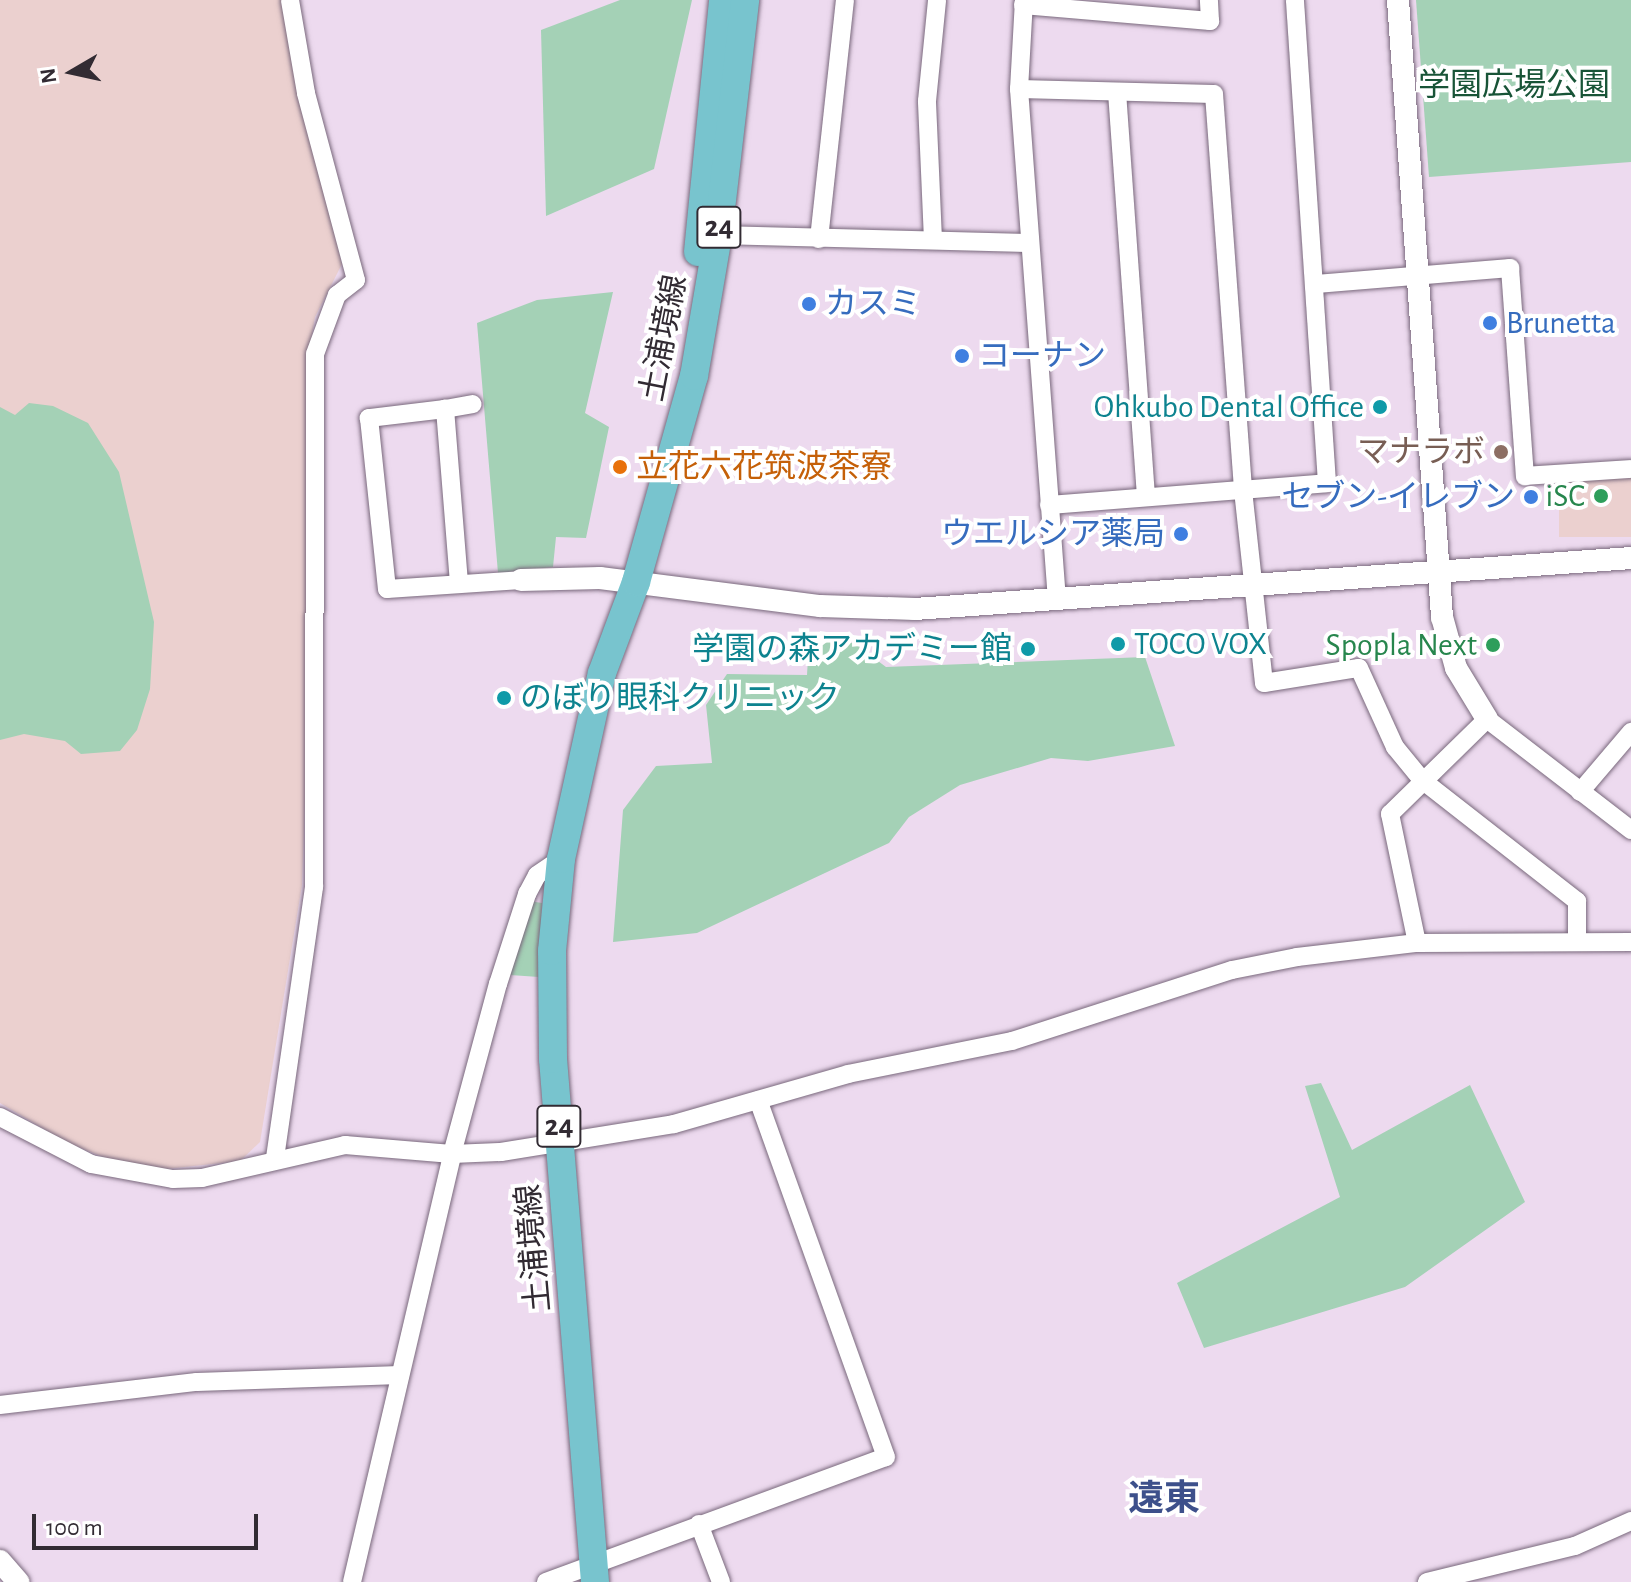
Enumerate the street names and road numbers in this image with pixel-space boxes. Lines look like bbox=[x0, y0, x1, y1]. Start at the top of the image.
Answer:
road number: 24 bbox=[695, 201, 743, 253]
street label: 土浦境線 bbox=[633, 272, 695, 404]
road number: 24 bbox=[535, 1100, 583, 1152]
street label: 土浦境線 bbox=[509, 1183, 559, 1313]

